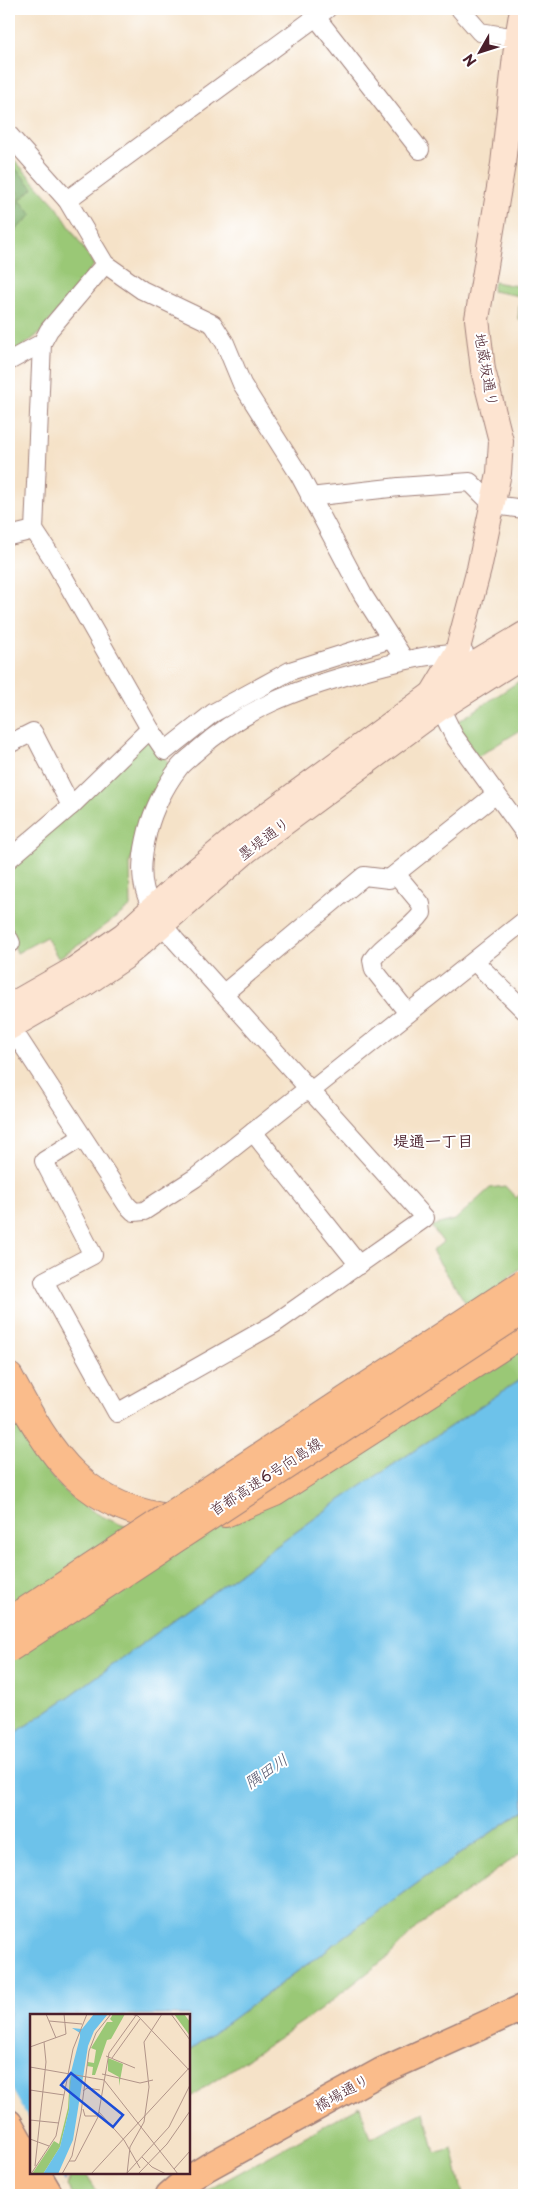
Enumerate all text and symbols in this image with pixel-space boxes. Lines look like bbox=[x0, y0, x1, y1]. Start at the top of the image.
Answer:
north arrow bbox=[456, 28, 506, 78]
text: N bbox=[458, 50, 481, 71]
street label: 地蔵坂通り bbox=[470, 331, 505, 409]
street label: 墨堤通り bbox=[232, 811, 294, 865]
district label: 堤通一丁目 bbox=[393, 1128, 473, 1152]
street label: 首都高速6号向島線 bbox=[204, 1431, 326, 1521]
water label: 隅田川 bbox=[239, 1747, 292, 1794]
inset map bbox=[30, 2014, 190, 2174]
street label: 橋場通り bbox=[309, 2067, 373, 2116]

